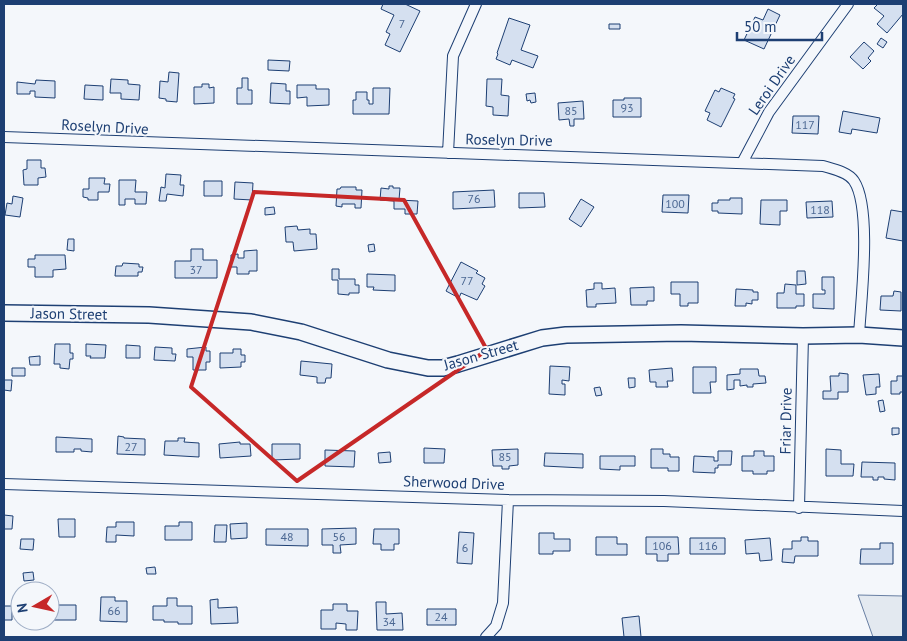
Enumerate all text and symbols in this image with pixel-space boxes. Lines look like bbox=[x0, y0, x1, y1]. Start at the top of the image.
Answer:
scale bar bbox=[737, 10, 822, 42]
house number: 7 bbox=[399, 16, 405, 31]
text: 50 m bbox=[744, 17, 777, 36]
street label: Leroi Drive bbox=[744, 51, 799, 119]
house number: 93 bbox=[620, 100, 634, 115]
house number: 85 bbox=[564, 103, 578, 118]
street label: Roselyn Drive bbox=[61, 115, 149, 138]
house number: 117 bbox=[795, 117, 815, 132]
street label: Roselyn Drive bbox=[465, 129, 553, 150]
house number: 76 bbox=[467, 191, 481, 206]
house number: 100 bbox=[665, 196, 685, 211]
house number: 118 bbox=[810, 202, 830, 217]
house number: 37 bbox=[189, 262, 203, 277]
house number: 77 bbox=[460, 273, 474, 288]
street label: Jason Street bbox=[30, 303, 108, 324]
street label: Jason Street bbox=[440, 335, 520, 374]
street label: Friar Drive bbox=[775, 387, 796, 455]
house number: 27 bbox=[124, 439, 138, 454]
house number: 85 bbox=[498, 449, 512, 464]
street label: Sherwood Drive bbox=[403, 471, 505, 494]
house number: 48 bbox=[280, 529, 294, 544]
house number: 56 bbox=[332, 529, 346, 544]
house number: 106 bbox=[652, 538, 672, 553]
house number: 116 bbox=[698, 538, 718, 553]
house number: 6 bbox=[462, 540, 468, 555]
north arrow bbox=[10, 581, 60, 631]
text: N bbox=[13, 602, 32, 614]
house number: 66 bbox=[107, 603, 121, 618]
house number: 24 bbox=[434, 609, 448, 624]
house number: 34 bbox=[382, 614, 396, 629]

